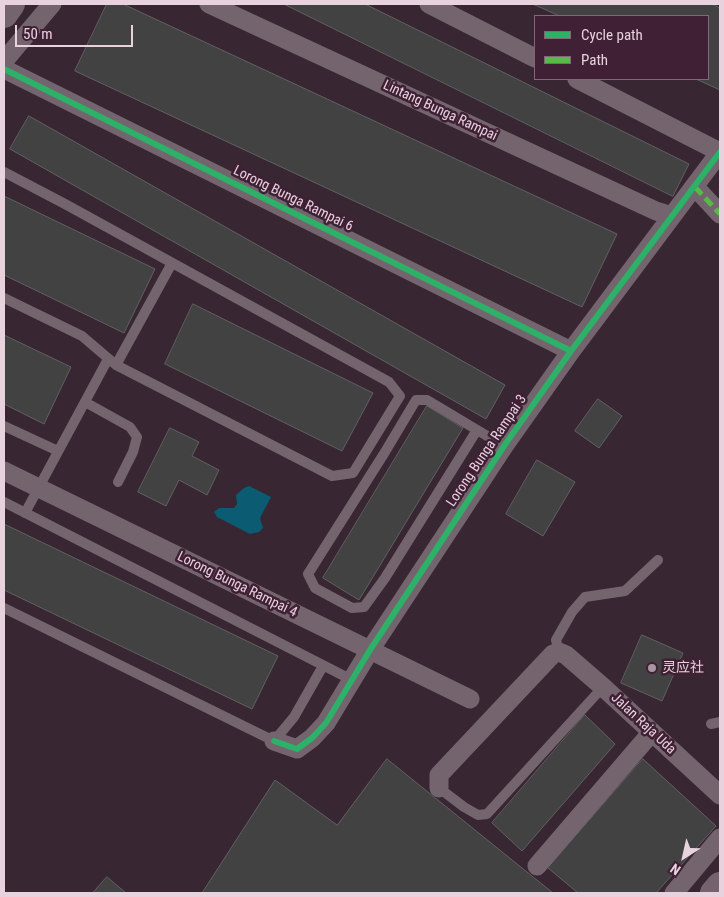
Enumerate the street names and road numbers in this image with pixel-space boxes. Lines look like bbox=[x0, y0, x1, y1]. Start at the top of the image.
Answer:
street label: Lintang Bunga Rampai bbox=[380, 77, 500, 145]
street label: Lorong Bunga Rampai 6 bbox=[230, 163, 356, 235]
street label: Lorong Bunga Rampai 3 bbox=[443, 392, 531, 510]
street label: Lorong Bunga Rampai 4 bbox=[174, 549, 300, 621]
street label: Jalan Raja Uda bbox=[607, 690, 679, 758]

